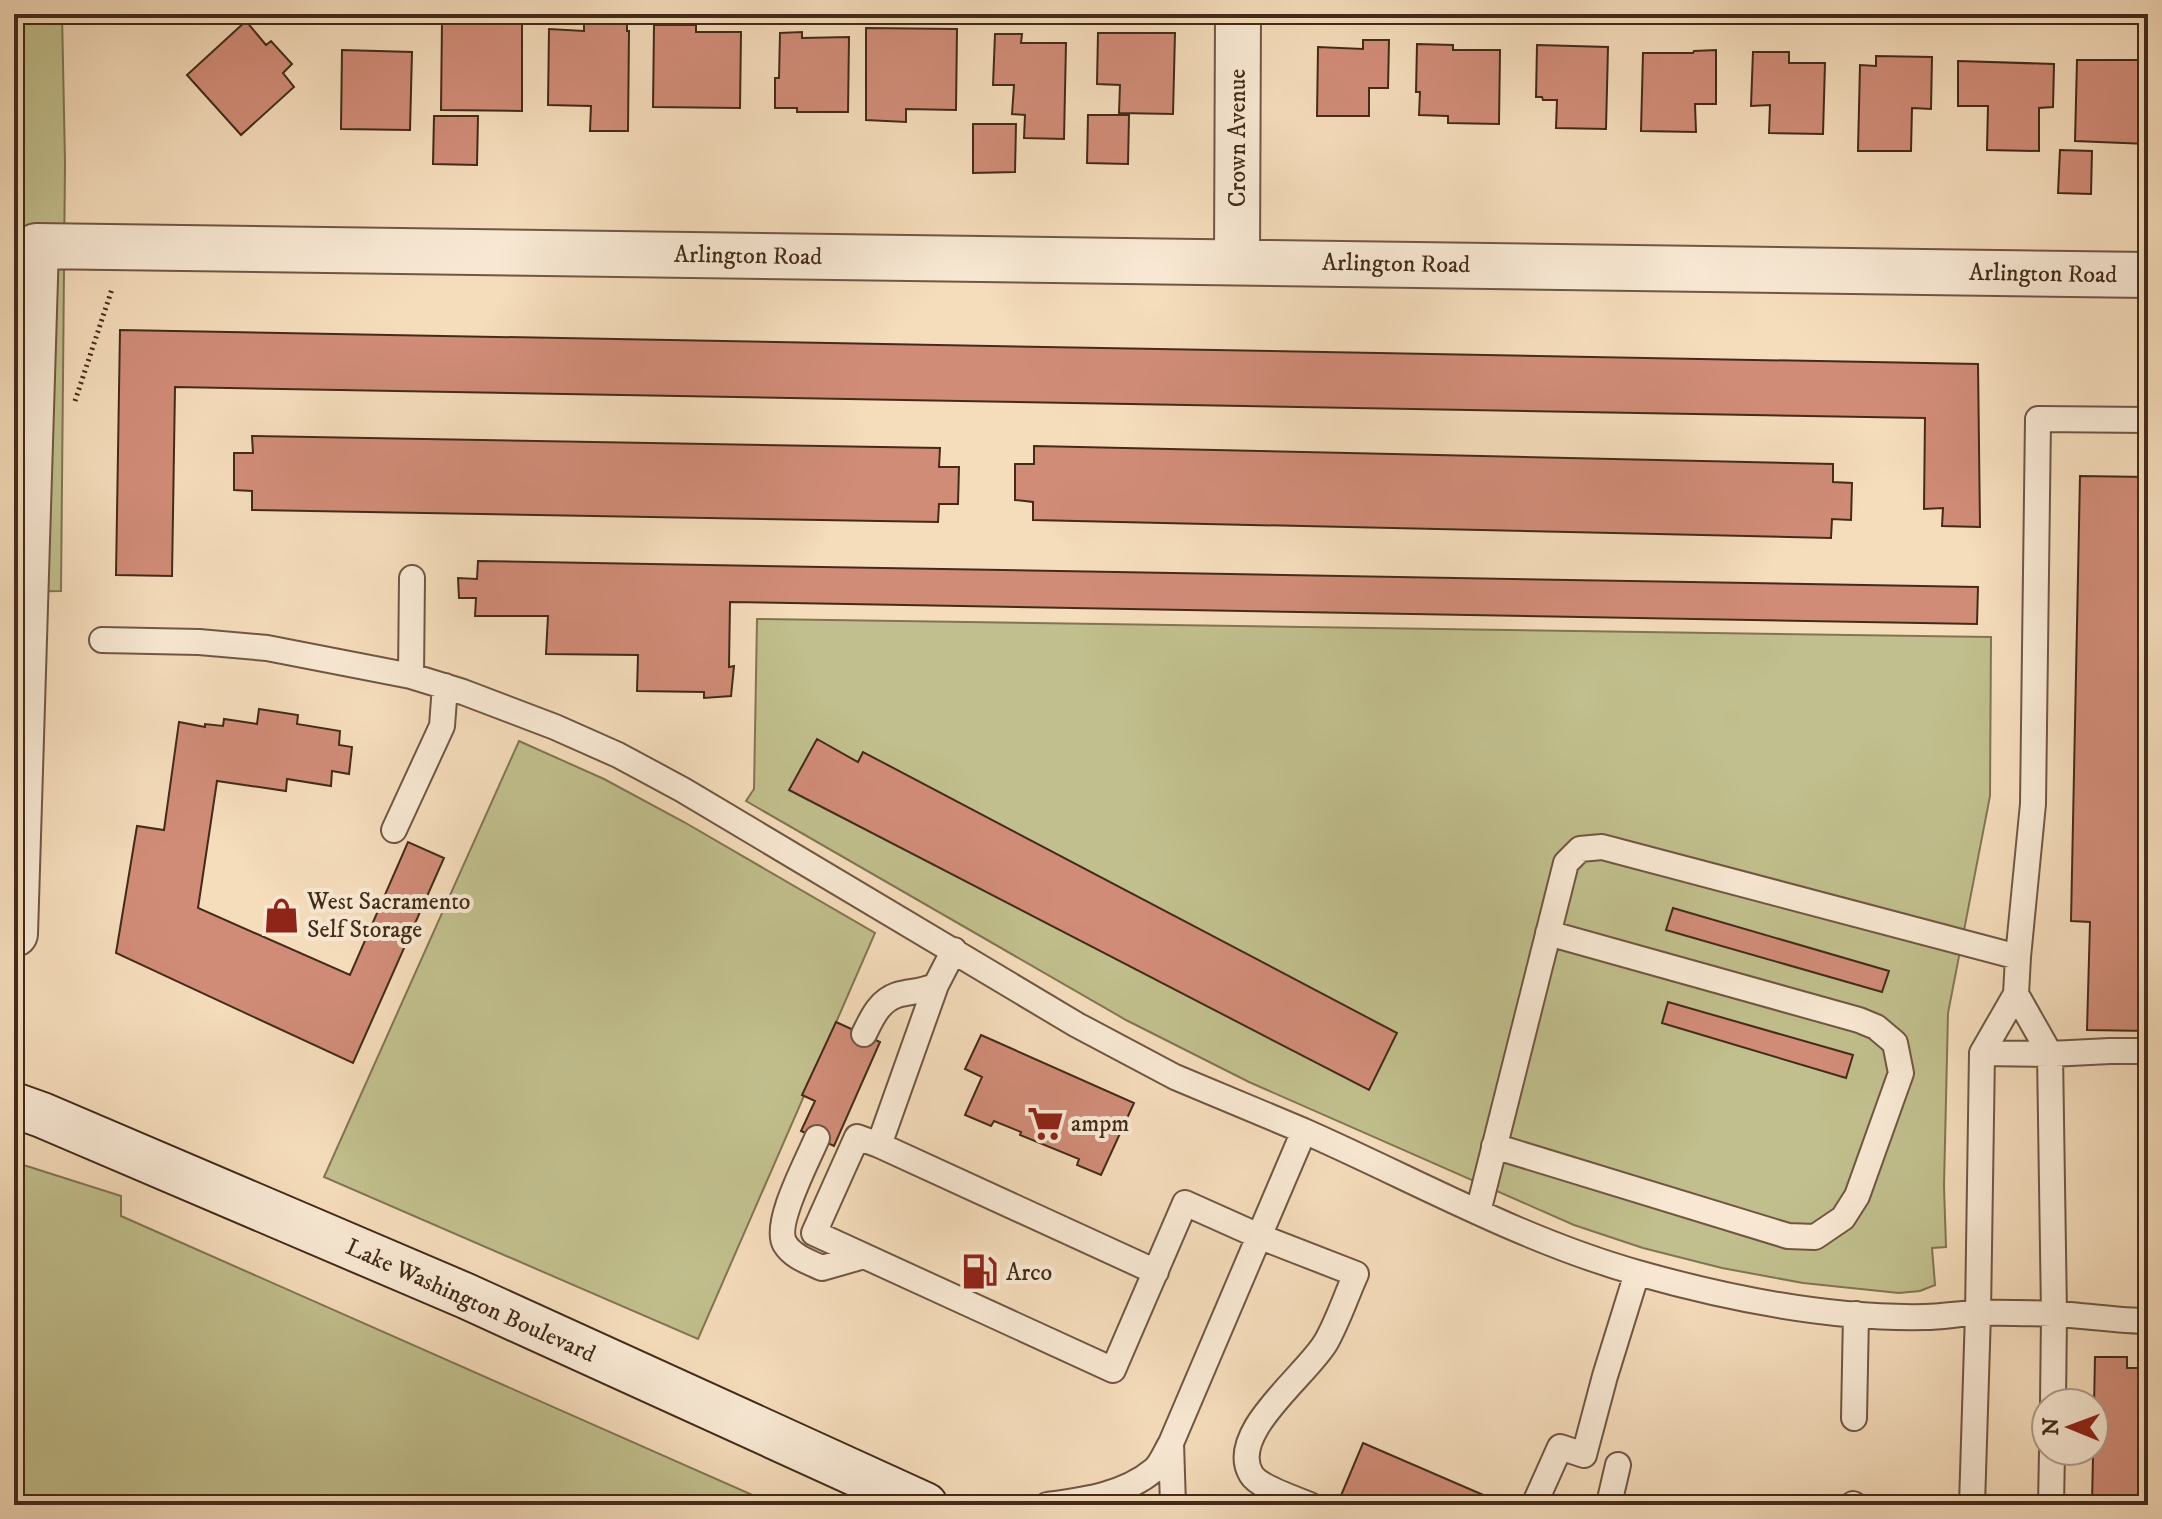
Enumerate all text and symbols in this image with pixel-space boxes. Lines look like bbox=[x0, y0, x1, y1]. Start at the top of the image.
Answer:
street label: Crown Avenue bbox=[1223, 69, 1253, 207]
street label: Arlington Road bbox=[674, 240, 822, 272]
street label: Arlington Road bbox=[1322, 248, 1470, 280]
street label: Arlington Road bbox=[1969, 258, 2117, 290]
place label: West Sacramento Self Storage bbox=[306, 887, 471, 945]
shop icon: West Sacramento Self Storage bbox=[262, 896, 300, 934]
supermarket icon: ampm bbox=[1026, 1104, 1064, 1142]
place label: ampm bbox=[1071, 1109, 1129, 1139]
street label: Lake Washington Boulevard bbox=[341, 1232, 600, 1370]
fuel station icon: Arco bbox=[961, 1253, 999, 1291]
place label: Arco bbox=[1006, 1258, 1052, 1288]
north arrow bbox=[2030, 1387, 2110, 1467]
text: N bbox=[2038, 1417, 2065, 1436]

